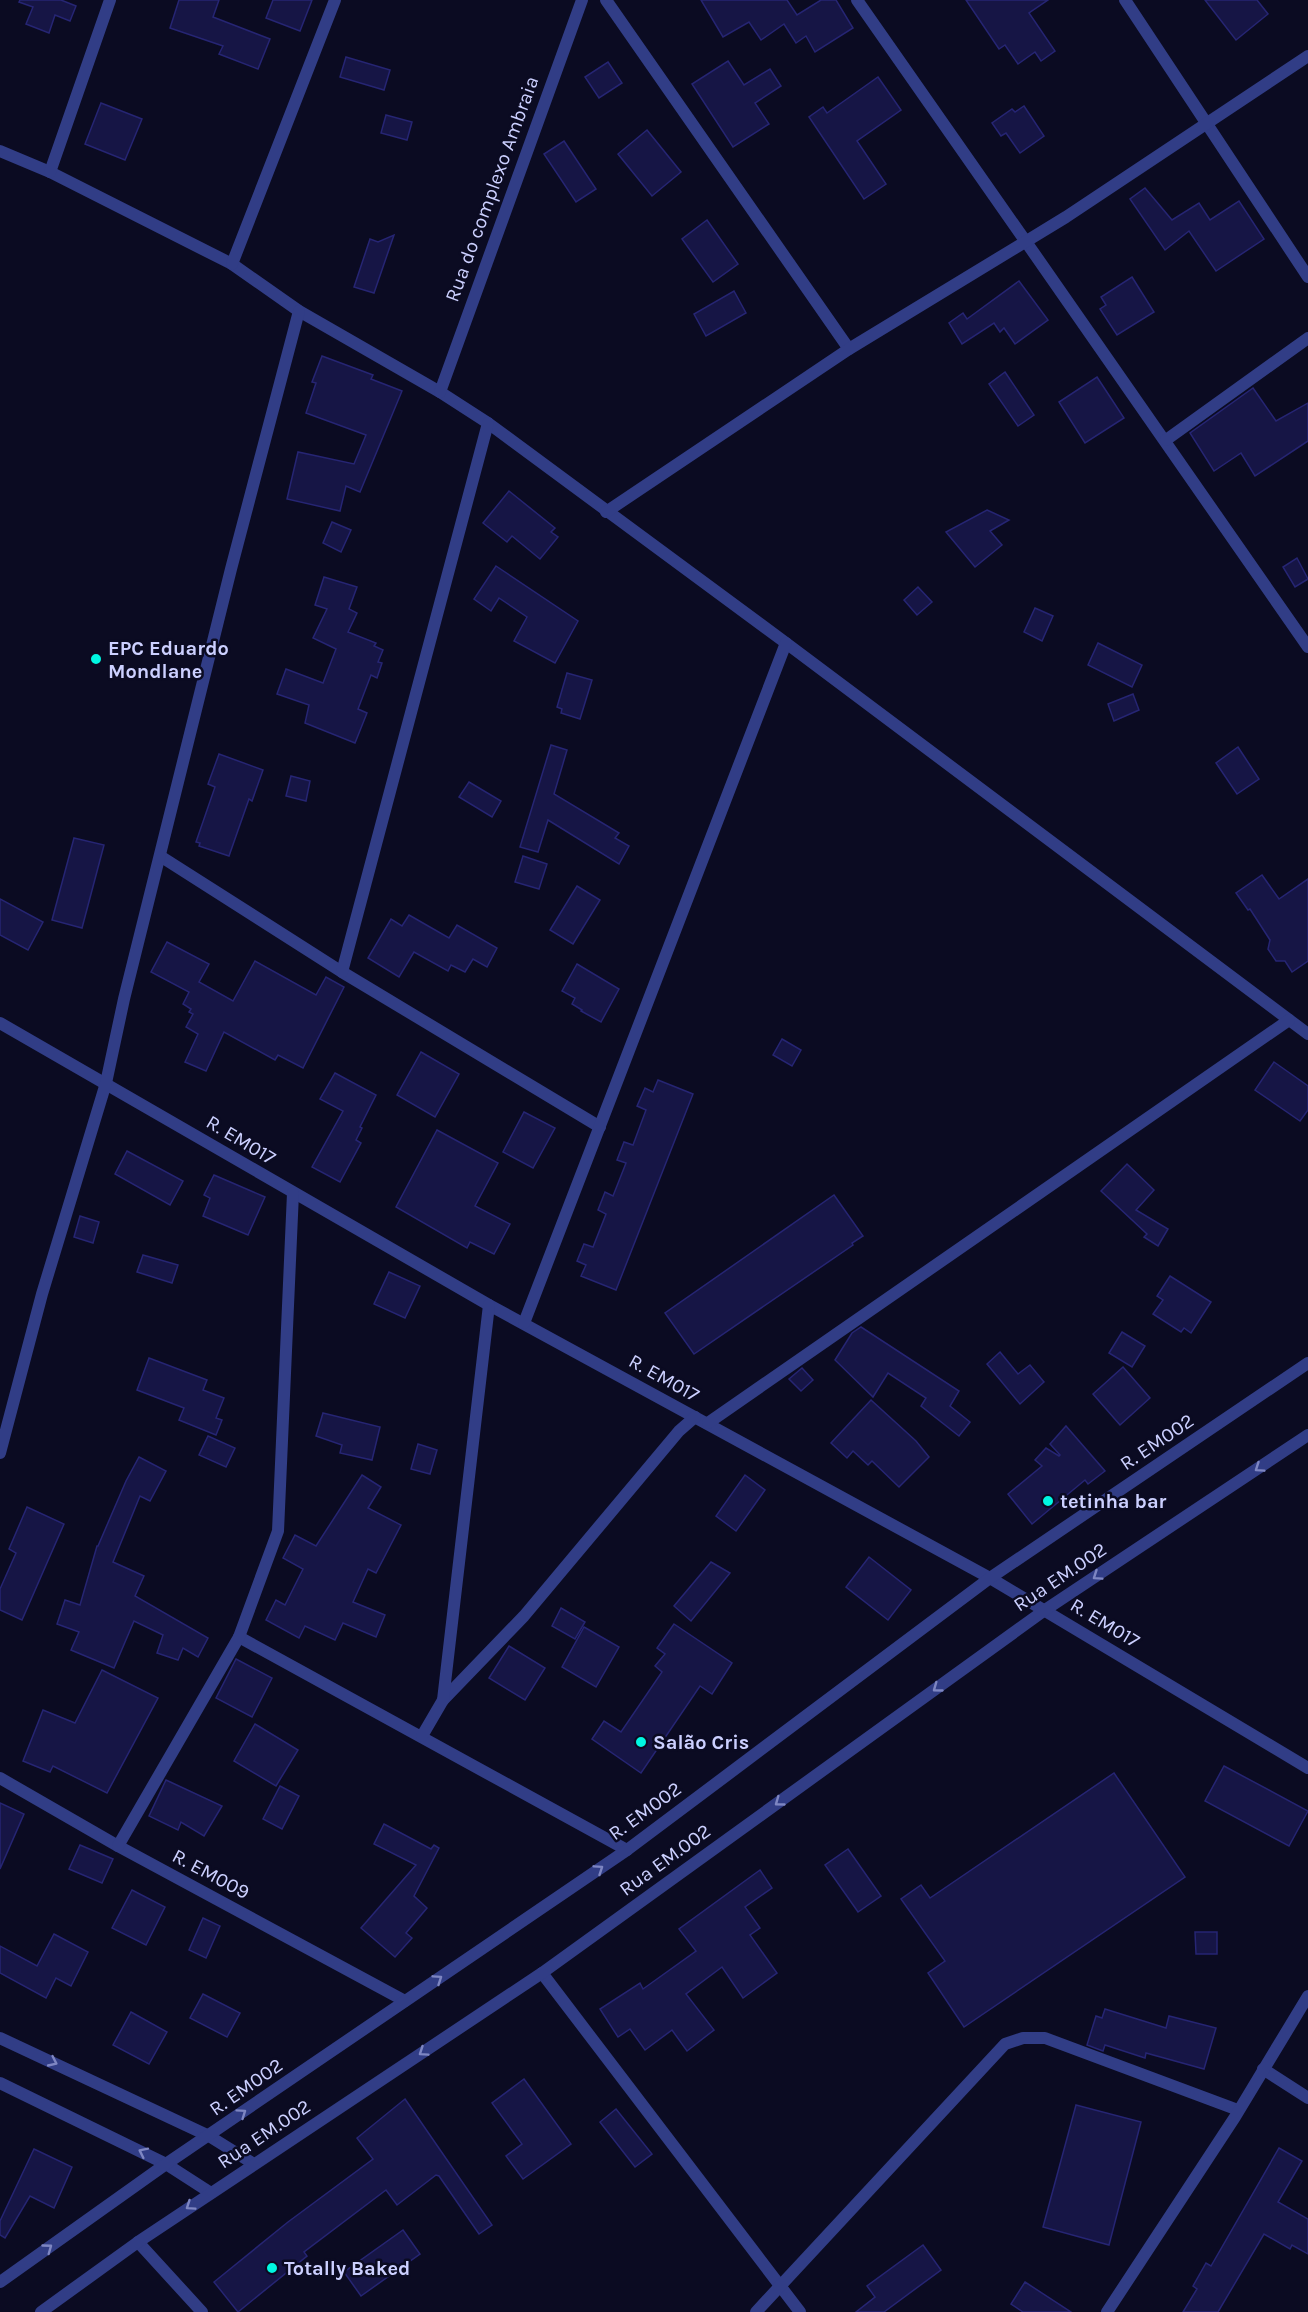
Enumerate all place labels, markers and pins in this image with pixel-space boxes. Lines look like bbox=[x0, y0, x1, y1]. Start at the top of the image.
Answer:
place label: EPC Eduardo Mondlane bbox=[108, 637, 229, 683]
marker: EPC Eduardo Mondlane bbox=[89, 652, 103, 666]
place label: tetinha bar bbox=[1060, 1490, 1167, 1513]
marker: tetinha bar bbox=[1041, 1494, 1055, 1508]
place label: Salão Cris bbox=[653, 1731, 749, 1754]
marker: Salão Cris bbox=[634, 1735, 648, 1749]
place label: Totally Baked bbox=[284, 2257, 410, 2280]
marker: Totally Baked bbox=[265, 2261, 279, 2275]

